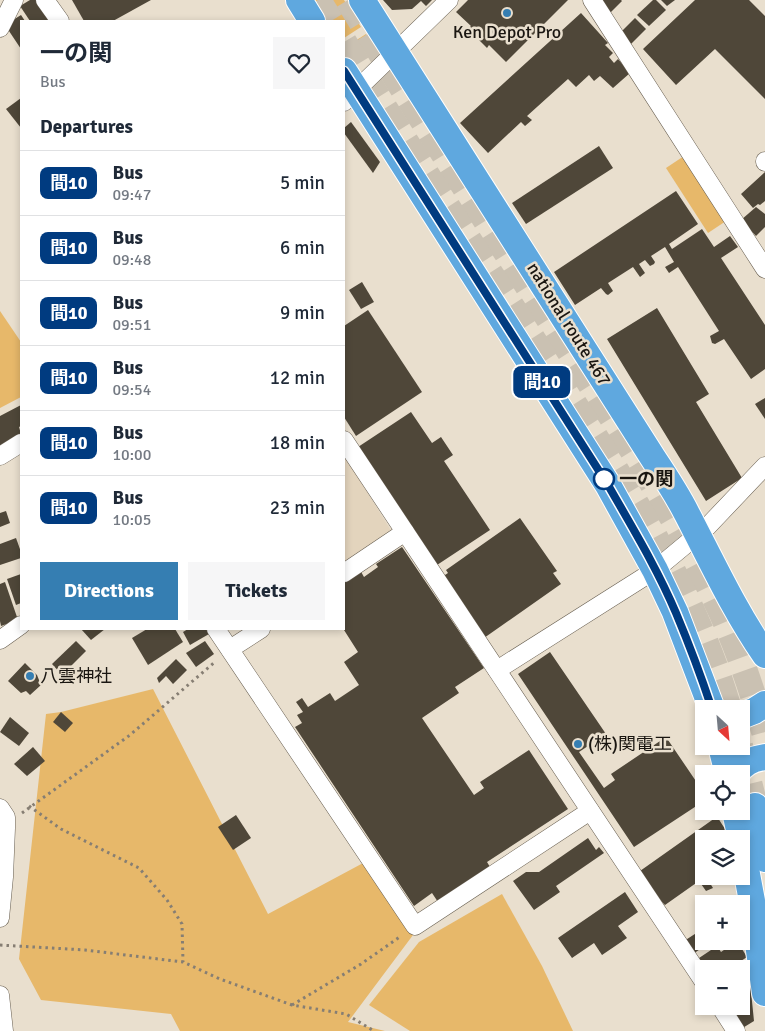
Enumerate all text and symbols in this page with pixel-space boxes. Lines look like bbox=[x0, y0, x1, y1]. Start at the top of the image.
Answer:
marker: Ken Depot Pro bbox=[501, 7, 513, 19]
place label: Ken Depot Pro bbox=[453, 21, 561, 43]
button: heart bbox=[273, 37, 325, 89]
text: 一の関 bbox=[40, 38, 112, 68]
text: Bus bbox=[40, 72, 65, 92]
text: Departures bbox=[40, 115, 133, 139]
text: Bus bbox=[112, 161, 143, 185]
text: 5 min bbox=[280, 171, 325, 195]
text: 間10 bbox=[50, 172, 87, 194]
text: 09:47 bbox=[112, 185, 151, 205]
text: Bus bbox=[112, 226, 143, 250]
text: 6 min bbox=[280, 236, 325, 260]
text: 間10 bbox=[50, 237, 87, 259]
text: 09:48 bbox=[112, 250, 151, 270]
street label: national route 467 bbox=[522, 258, 616, 390]
text: Bus bbox=[112, 291, 143, 315]
text: 9 min bbox=[280, 301, 325, 325]
text: 間10 bbox=[50, 302, 87, 324]
text: 09:51 bbox=[112, 315, 151, 335]
text: Bus bbox=[112, 356, 143, 380]
text: 12 min bbox=[270, 366, 325, 390]
line badge: 間10 bbox=[513, 366, 571, 398]
text: 間10 bbox=[50, 367, 87, 389]
text: 間10 bbox=[523, 371, 561, 393]
text: 09:54 bbox=[112, 380, 151, 400]
text: Bus bbox=[112, 421, 143, 445]
text: 18 min bbox=[270, 431, 325, 455]
text: 間10 bbox=[50, 432, 87, 454]
text: 10:00 bbox=[112, 445, 151, 465]
marker: 一の関 bbox=[593, 468, 615, 490]
place label: 一の関 bbox=[619, 468, 673, 490]
text: Bus bbox=[112, 486, 143, 510]
text: 23 min bbox=[270, 496, 325, 520]
text: 間10 bbox=[50, 497, 87, 519]
text: 10:05 bbox=[112, 510, 151, 530]
button: Directions bbox=[40, 562, 178, 620]
button: Tickets bbox=[188, 562, 325, 620]
place label: 八雲神社 bbox=[40, 665, 112, 687]
marker: 八雲神社 bbox=[24, 670, 36, 682]
north arrow bbox=[695, 700, 750, 755]
map controls bbox=[695, 700, 750, 1015]
place label: (株)関電工 bbox=[588, 733, 672, 755]
marker: (株)関電工 bbox=[572, 738, 584, 750]
button: locate bbox=[695, 765, 750, 820]
button: layers bbox=[695, 830, 750, 885]
button: + bbox=[695, 895, 750, 950]
button: − bbox=[695, 960, 750, 1015]

